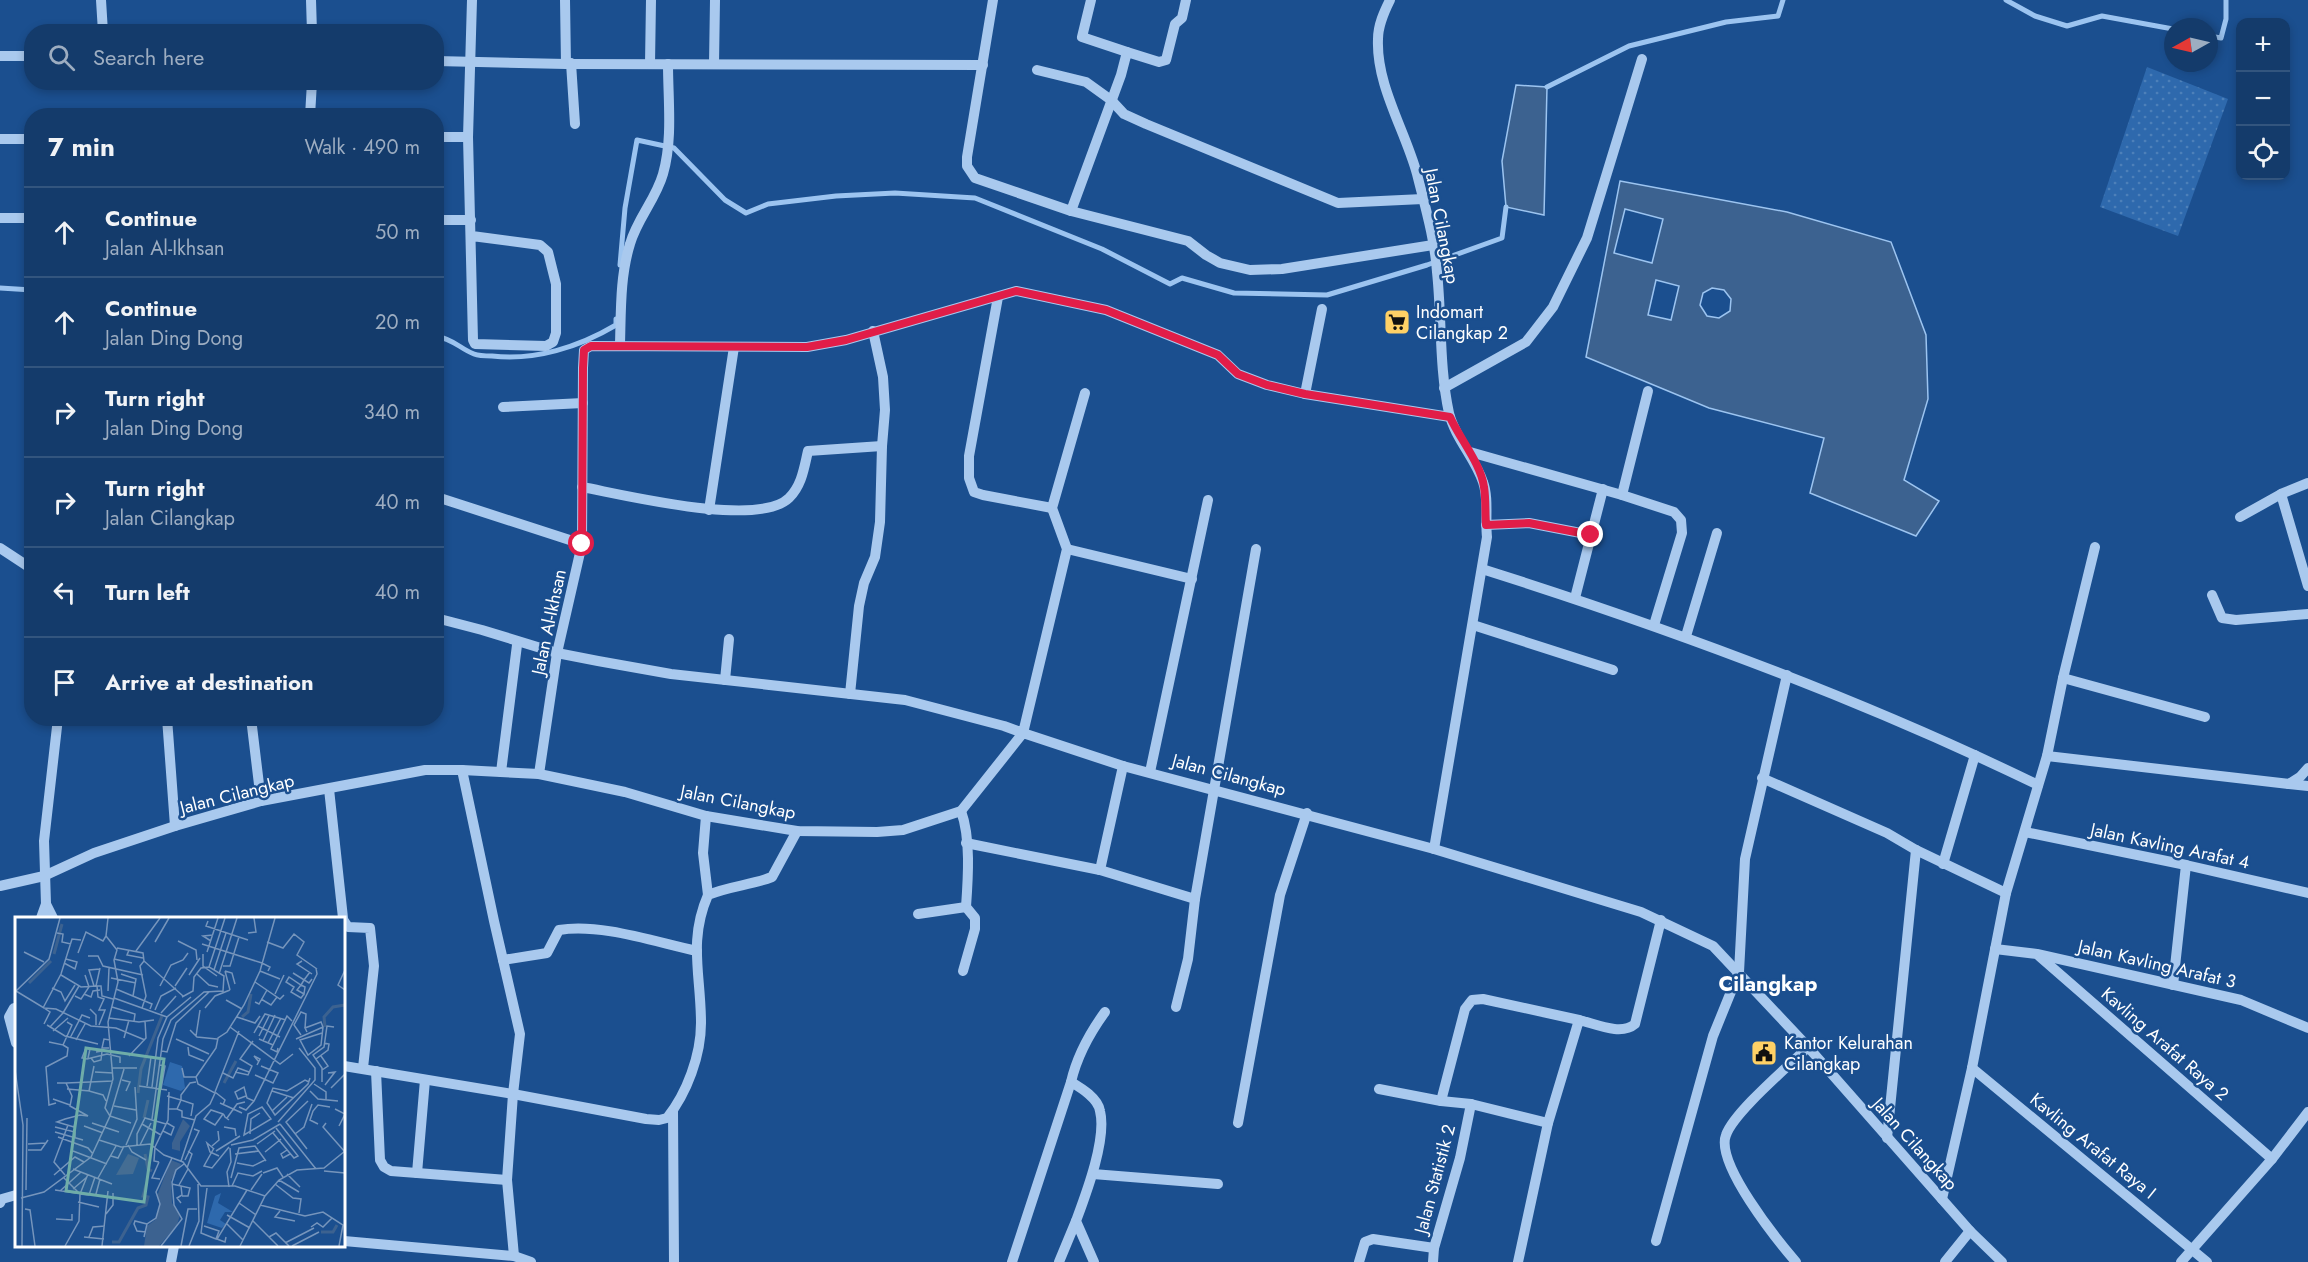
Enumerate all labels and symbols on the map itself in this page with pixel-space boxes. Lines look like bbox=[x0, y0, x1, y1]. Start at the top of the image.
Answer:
north arrow bbox=[2164, 18, 2218, 72]
street label: Jalan Cilangkap bbox=[1418, 164, 1466, 286]
place label: Indomart Cilangkap 2 bbox=[1416, 299, 1508, 346]
supermarket icon: Indomart Cilangkap 2 bbox=[1382, 307, 1412, 337]
route end bbox=[1577, 521, 1603, 547]
route start bbox=[568, 530, 594, 556]
street label: Jalan Al-Ikhsan bbox=[525, 567, 573, 679]
street label: Jalan Cilangkap bbox=[1167, 747, 1289, 803]
street label: Jalan Cilangkap bbox=[175, 767, 297, 821]
street label: Jalan Cilangkap bbox=[676, 778, 798, 826]
street label: Jalan Kavling Arafat 4 bbox=[2086, 816, 2252, 876]
inset map bbox=[15, 917, 345, 1247]
street label: Jalan Kavling Arafat 3 bbox=[2074, 933, 2239, 995]
district label: Cilangkap bbox=[1719, 969, 1817, 999]
street label: Kavling Arafat Raya 2 bbox=[2095, 981, 2235, 1107]
place label: Kantor Kelurahan Cilangkap bbox=[1784, 1030, 1913, 1077]
public building icon: Kantor Kelurahan Cilangkap bbox=[1749, 1038, 1779, 1068]
street label: Kavling Arafat Raya I bbox=[2024, 1087, 2162, 1205]
street label: Jalan Cilangkap bbox=[1865, 1090, 1964, 1196]
street label: Jalan Statistik 2 bbox=[1407, 1121, 1462, 1239]

